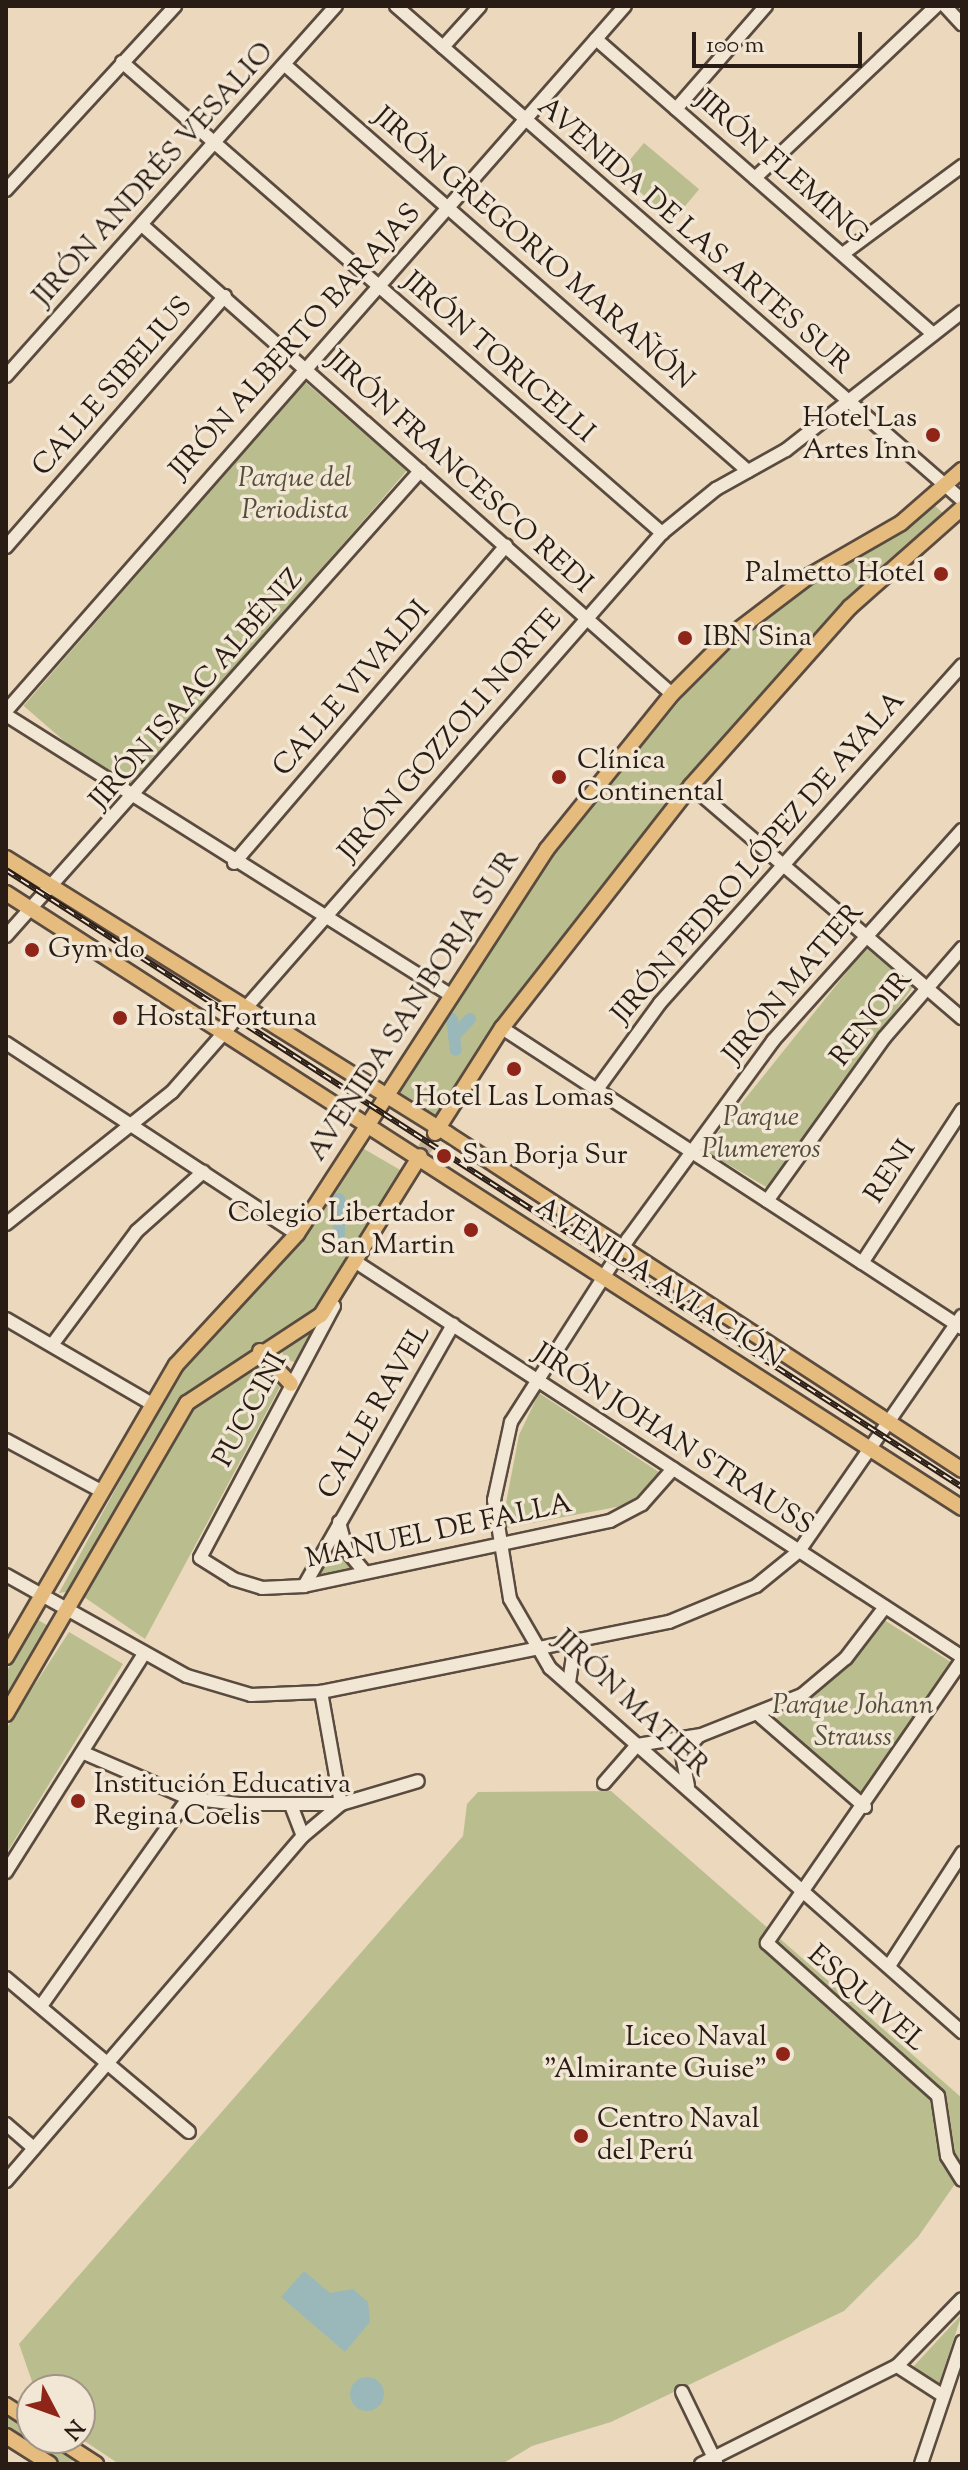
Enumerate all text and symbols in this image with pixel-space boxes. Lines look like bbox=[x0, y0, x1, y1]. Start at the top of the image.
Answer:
scale bar bbox=[696, 16, 866, 66]
text: 100 m bbox=[706, 29, 764, 63]
street label: JIRÓN ANDRÉS VESALIO bbox=[27, 36, 281, 314]
street label: JIRÓN FLEMING bbox=[688, 84, 874, 252]
street label: AVENIDA DE LAS ARTES SUR bbox=[530, 90, 858, 382]
street label: JIRÓN GREGORIO MARAÑÓN bbox=[366, 101, 700, 397]
street label: JIRÓN ALBERTO BARAJAS bbox=[163, 197, 429, 487]
street label: JIRÓN TORICELLI bbox=[395, 265, 601, 451]
street label: CALLE SIBELIUS bbox=[26, 290, 200, 484]
street label: JIRÓN FRANCESCO REDI bbox=[319, 345, 599, 601]
place label: Hotel Las Artes Inn bbox=[802, 402, 917, 468]
marker: Hotel Las Artes Inn bbox=[924, 426, 942, 444]
park label: Parque del Periodista bbox=[238, 462, 352, 528]
place label: Palmetto Hotel bbox=[745, 557, 925, 591]
street label: JIRÓN ISAAC ALBÉNIZ bbox=[83, 563, 311, 817]
marker: Palmetto Hotel bbox=[932, 565, 950, 583]
street label: CALLE VIVALDI bbox=[266, 594, 438, 784]
street label: JIRÓN GOZZOLI NORTE bbox=[332, 603, 570, 869]
place label: IBN Sina bbox=[703, 621, 812, 655]
marker: IBN Sina bbox=[674, 627, 696, 649]
street label: JIRÓN PEDRO LÓPEZ DE AYALA bbox=[605, 685, 913, 1031]
place label: Clínica Continental bbox=[577, 744, 724, 810]
marker: Clínica Continental bbox=[548, 766, 570, 788]
street label: AVENIDA SAN BORJA SUR bbox=[301, 844, 527, 1168]
street label: JIRÓN MATIER bbox=[717, 896, 871, 1072]
place label: Gym do bbox=[48, 933, 145, 967]
marker: Gym do bbox=[23, 941, 41, 959]
street label: RENOIR bbox=[824, 964, 920, 1074]
place label: Hostal Fortuna bbox=[136, 1001, 317, 1035]
marker: Hostal Fortuna bbox=[111, 1009, 129, 1027]
marker: Hotel Las Lomas bbox=[505, 1060, 523, 1078]
place label: Hotel Las Lomas bbox=[414, 1081, 614, 1115]
park label: Parque Plumereros bbox=[701, 1101, 821, 1167]
street label: RENI bbox=[858, 1134, 924, 1210]
place label: San Borja Sur bbox=[462, 1139, 628, 1173]
marker: San Borja Sur bbox=[433, 1145, 455, 1167]
street label: AVENIDA AVIACIÓN bbox=[529, 1190, 789, 1376]
place label: Colegio Libertador San Martin bbox=[228, 1197, 455, 1263]
marker: Colegio Libertador San Martin bbox=[462, 1221, 480, 1239]
street label: CALLE RAVEL bbox=[311, 1319, 439, 1505]
street label: JIRÓN JOHAN STRAUSS bbox=[527, 1337, 819, 1543]
street label: PUCCINI bbox=[207, 1347, 295, 1473]
street label: MANUEL DE FALLA bbox=[303, 1487, 575, 1577]
street label: JIRÓN MATIER bbox=[546, 1623, 716, 1785]
park label: Parque Johann Strauss bbox=[772, 1689, 934, 1755]
place label: Institución Educativa Regina Coelis bbox=[94, 1768, 351, 1834]
marker: Institución Educativa Regina Coelis bbox=[69, 1792, 87, 1810]
street label: ESQUIVEL bbox=[800, 1939, 932, 2059]
place label: Liceo Naval "Almirante Guise" bbox=[544, 2021, 767, 2087]
marker: Liceo Naval "Almirante Guise" bbox=[774, 2045, 792, 2063]
place label: Centro Naval del Perú bbox=[597, 2103, 760, 2169]
marker: Centro Naval del Perú bbox=[572, 2127, 590, 2145]
north arrow bbox=[16, 2374, 96, 2454]
text: N bbox=[55, 2411, 90, 2446]

